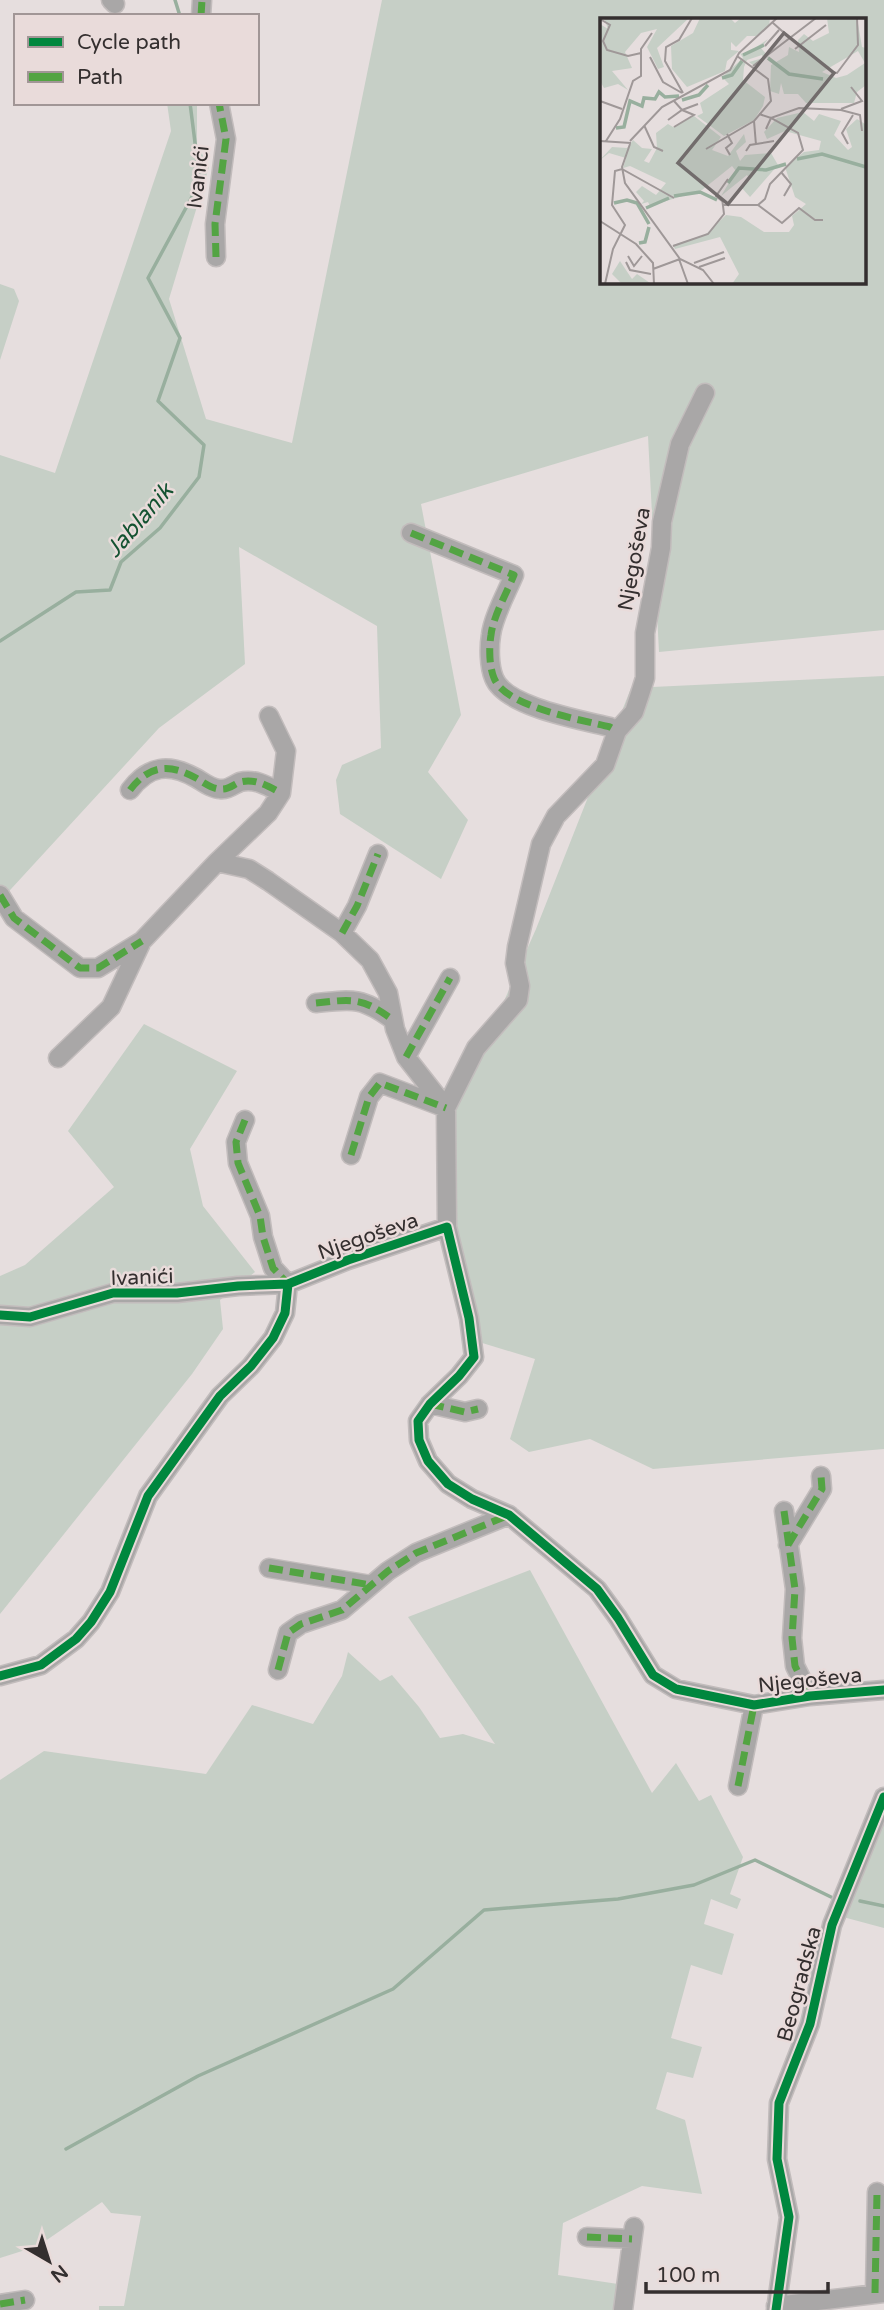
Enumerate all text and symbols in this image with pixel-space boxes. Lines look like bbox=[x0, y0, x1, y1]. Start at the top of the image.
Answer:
legend bbox=[14, 14, 259, 105]
inset map bbox=[600, 18, 866, 284]
text: Cycle path bbox=[77, 30, 181, 55]
text: Path bbox=[77, 65, 123, 90]
street label: Ivanići bbox=[182, 144, 215, 210]
water label: Jablanik bbox=[100, 477, 180, 563]
street label: Njegoševa bbox=[613, 505, 656, 613]
street label: Njegoševa bbox=[315, 1208, 422, 1265]
street label: Ivanići bbox=[110, 1264, 174, 1291]
street label: Njegoševa bbox=[757, 1663, 863, 1698]
street label: Beogradska bbox=[772, 1924, 827, 2045]
north arrow bbox=[14, 2226, 84, 2296]
scale bar bbox=[646, 2250, 828, 2294]
text: N bbox=[46, 2260, 72, 2287]
text: 100 m bbox=[656, 2263, 720, 2288]

